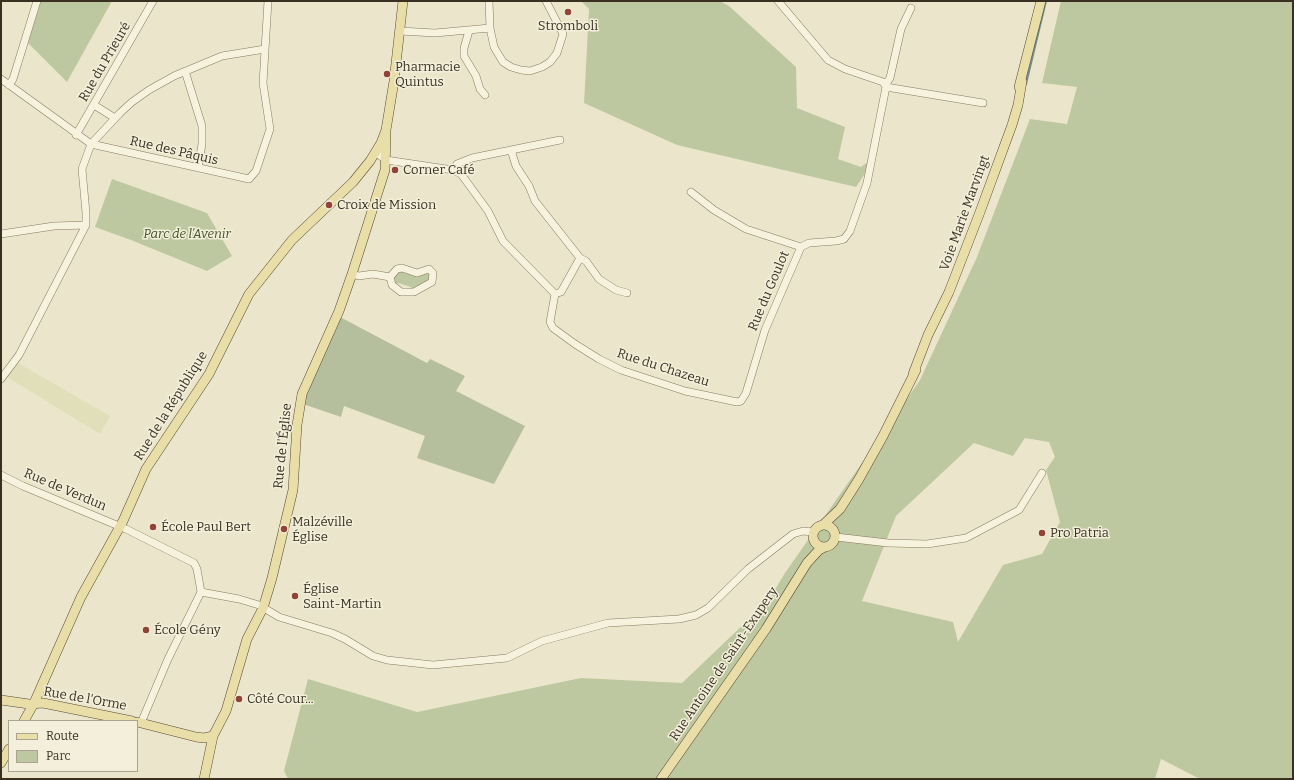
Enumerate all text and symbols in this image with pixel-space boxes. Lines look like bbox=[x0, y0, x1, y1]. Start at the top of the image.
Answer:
marker: Stromboli bbox=[563, 7, 573, 17]
place label: Stromboli bbox=[538, 18, 598, 34]
street label: Rue du Prieuré bbox=[76, 19, 134, 105]
place label: Pharmacie Quintus bbox=[395, 59, 460, 90]
marker: Pharmacie Quintus bbox=[382, 69, 392, 79]
street label: Rue des Pâquis bbox=[128, 133, 220, 169]
street label: Voie Marie Marvingt bbox=[937, 153, 993, 273]
place label: Corner Café bbox=[403, 162, 475, 178]
marker: Corner Café bbox=[390, 165, 400, 175]
place label: Croix de Mission bbox=[337, 197, 436, 213]
marker: Croix de Mission bbox=[324, 200, 334, 210]
park label: Parc de l’Avenir bbox=[143, 226, 231, 242]
street label: Rue du Goulot bbox=[745, 249, 793, 333]
street label: Rue du Chazeau bbox=[615, 346, 711, 390]
street label: Rue de la République bbox=[131, 349, 211, 463]
street label: Rue de l'Église bbox=[271, 402, 295, 490]
street label: Rue de Verdun bbox=[21, 466, 109, 514]
place label: Malzéville Église bbox=[292, 514, 353, 545]
place label: École Paul Bert bbox=[161, 519, 251, 535]
marker: École Paul Bert bbox=[148, 522, 158, 532]
marker: Malzéville Église bbox=[279, 524, 289, 534]
place label: Pro Patria bbox=[1050, 525, 1109, 541]
marker: Pro Patria bbox=[1037, 528, 1047, 538]
place label: Église Saint-Martin bbox=[303, 581, 381, 612]
street label: Rue Antoine de Saint-Exupery bbox=[667, 584, 781, 744]
marker: Église Saint-Martin bbox=[290, 591, 300, 601]
place label: École Gény bbox=[154, 622, 221, 638]
marker: École Gény bbox=[141, 625, 151, 635]
street label: Rue de l'Orme bbox=[42, 684, 128, 714]
place label: Côté Cour... bbox=[247, 691, 313, 707]
marker: Côté Cour... bbox=[234, 694, 244, 704]
legend bbox=[8, 720, 138, 772]
text: Route bbox=[46, 729, 79, 743]
text: Parc bbox=[46, 749, 71, 763]

